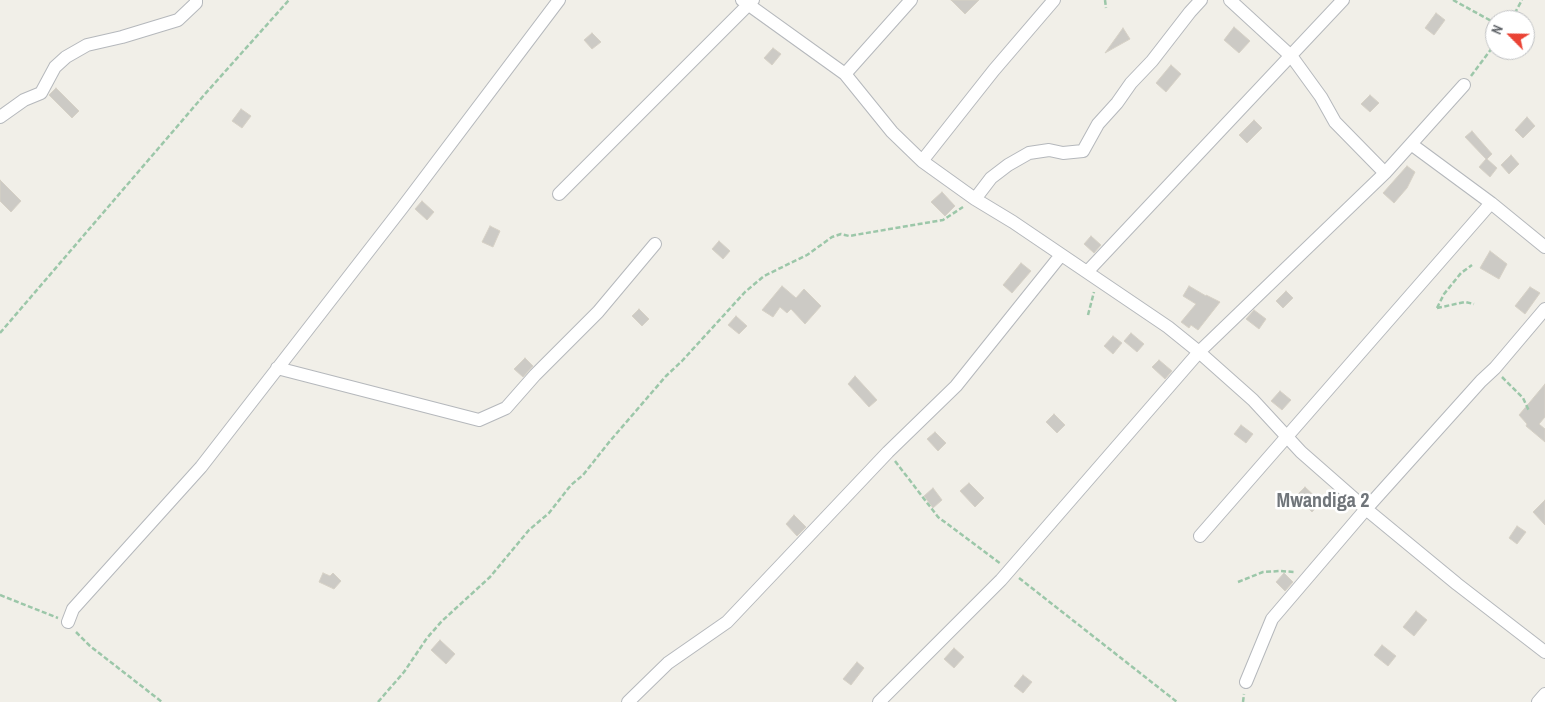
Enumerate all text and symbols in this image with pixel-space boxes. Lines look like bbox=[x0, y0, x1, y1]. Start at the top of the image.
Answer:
north arrow bbox=[1485, 10, 1535, 60]
text: N bbox=[1487, 22, 1507, 37]
district label: Mwandiga 2 bbox=[1277, 490, 1369, 514]

